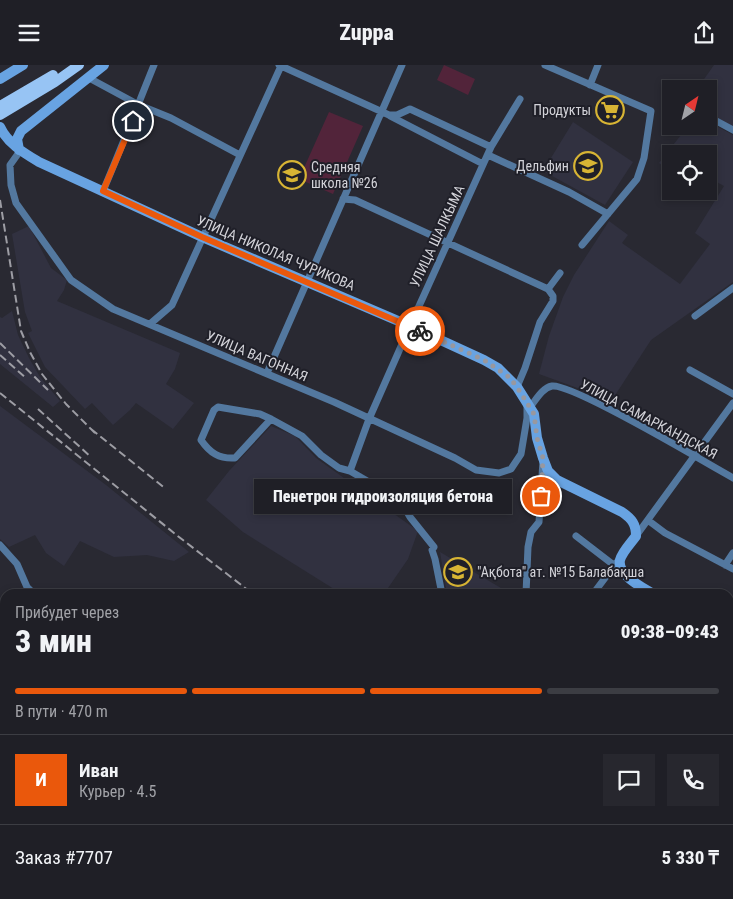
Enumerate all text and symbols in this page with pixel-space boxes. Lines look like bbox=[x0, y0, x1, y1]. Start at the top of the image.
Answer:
icon: menu bbox=[15, 19, 43, 47]
icon: share bbox=[690, 19, 718, 47]
text: Zuppa bbox=[339, 20, 394, 45]
north arrow bbox=[662, 80, 718, 135]
map controls bbox=[662, 80, 717, 200]
supermarket icon: Продукты bbox=[595, 95, 625, 125]
pin bbox=[112, 100, 154, 142]
place label: Продукты bbox=[533, 102, 591, 118]
icon: home bbox=[119, 107, 147, 135]
button: locate bbox=[662, 145, 717, 200]
school or university icon: Дельфин bbox=[573, 151, 603, 181]
place label: Дельфин bbox=[516, 158, 569, 174]
place label: Средняя школа №26 bbox=[311, 159, 378, 191]
school or university icon: Средняя школа №26 bbox=[277, 160, 307, 190]
street label: УЛИЦА ШАЛКЫМА bbox=[406, 183, 468, 289]
street label: УЛИЦА НИКОЛАЯ ЧУРИКОВА bbox=[194, 212, 358, 294]
courier bbox=[395, 306, 445, 356]
icon: bike bbox=[406, 317, 434, 345]
street label: УЛИЦА ВАГОННАЯ bbox=[204, 327, 310, 385]
street label: УЛИЦА САМАРКАНДСКАЯ bbox=[578, 376, 720, 462]
pin bbox=[520, 475, 562, 517]
callout: Пенетрон гидроизоляция бетона bbox=[254, 479, 511, 513]
icon: bag bbox=[527, 482, 555, 510]
text: Пенетрон гидроизоляция бетона bbox=[273, 487, 493, 506]
school or university icon: "Ақбота" ат. №15 Балабақша bbox=[443, 557, 473, 587]
place label: "Ақбота" ат. №15 Балабақша bbox=[477, 564, 644, 580]
text: Прибудет через bbox=[15, 603, 119, 622]
text: 09:38–09:43 bbox=[621, 620, 719, 643]
text: 3 мин bbox=[15, 622, 92, 660]
text: В пути · 470 m bbox=[15, 702, 108, 721]
button: chat bbox=[603, 754, 655, 806]
button: phone bbox=[667, 754, 719, 806]
text: Иван bbox=[79, 759, 118, 782]
text: И bbox=[35, 768, 47, 791]
text: Курьер · 4.5 bbox=[79, 782, 157, 801]
text: Заказ #7707 bbox=[15, 846, 113, 869]
text: 5 330 ₸ bbox=[661, 846, 719, 869]

